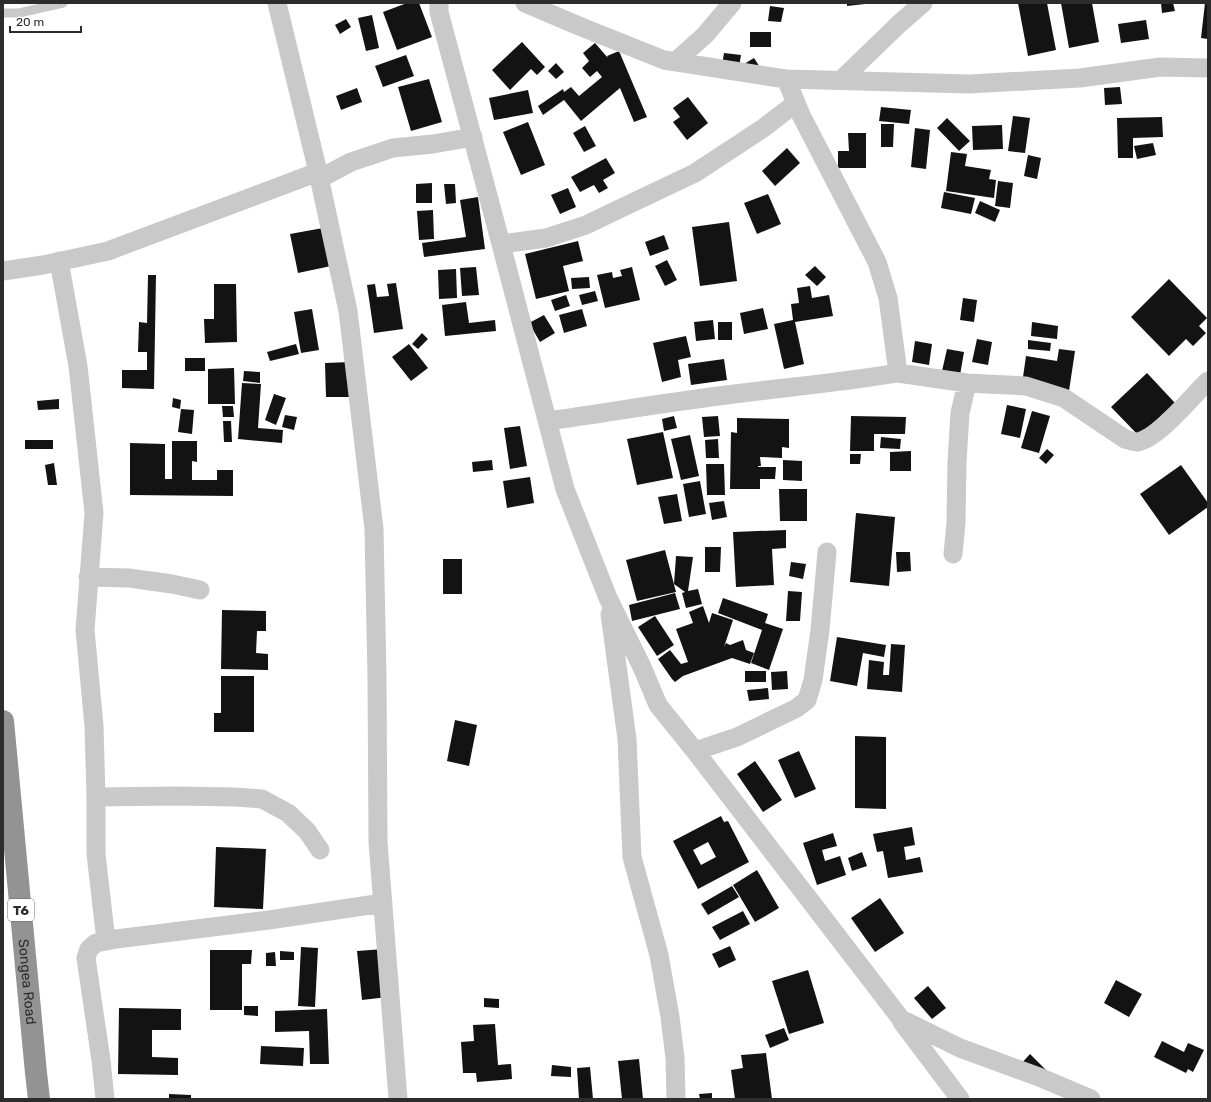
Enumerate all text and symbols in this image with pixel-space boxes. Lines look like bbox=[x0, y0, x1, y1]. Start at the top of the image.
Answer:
scale bar bbox=[10, 8, 81, 34]
text: 20 m bbox=[16, 15, 44, 29]
road number: T6 bbox=[8, 899, 34, 921]
street label: Songea Road bbox=[14, 938, 39, 1025]

